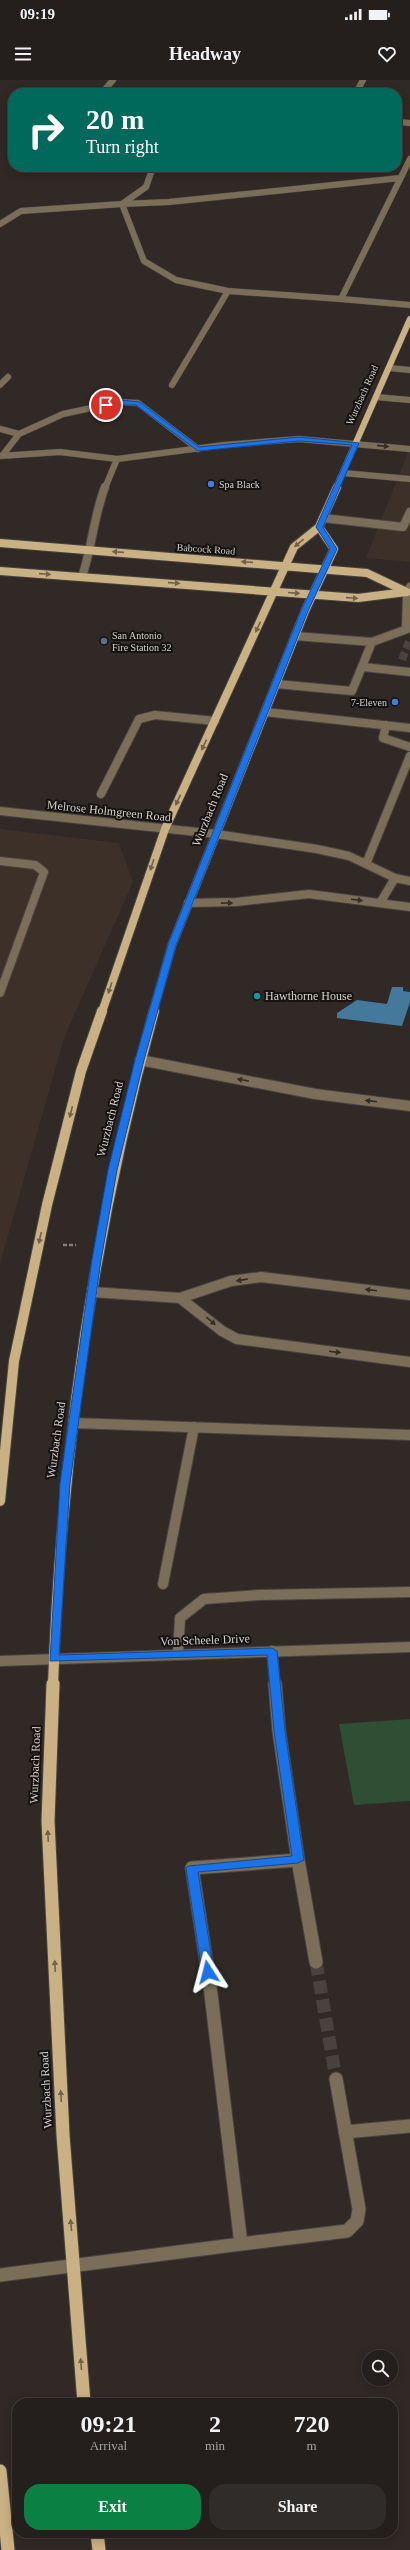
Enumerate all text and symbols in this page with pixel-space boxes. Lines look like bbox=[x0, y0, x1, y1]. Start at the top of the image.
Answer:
text: 09:19 bbox=[20, 6, 55, 22]
icon: menu bbox=[12, 43, 34, 65]
icon: heart bbox=[376, 43, 398, 65]
text: Headway bbox=[169, 44, 241, 64]
icon: right bbox=[20, 104, 72, 156]
text: 20 m bbox=[86, 104, 144, 135]
text: Turn right bbox=[86, 137, 159, 157]
street label: Wurzbach Road bbox=[344, 363, 380, 427]
pin bbox=[89, 388, 123, 422]
icon: arrive bbox=[95, 394, 117, 416]
one-way arrow bbox=[377, 443, 389, 449]
marker: Spa Black bbox=[206, 479, 216, 489]
place label: Spa Black bbox=[219, 479, 260, 490]
one-way arrow bbox=[294, 539, 304, 548]
street label: Babcock Road bbox=[176, 541, 236, 557]
one-way arrow bbox=[112, 549, 124, 556]
one-way arrow bbox=[241, 559, 253, 566]
one-way arrow bbox=[39, 571, 52, 577]
one-way arrow bbox=[168, 580, 180, 587]
one-way arrow bbox=[288, 590, 300, 596]
one-way arrow bbox=[346, 594, 358, 601]
one-way arrow bbox=[255, 621, 261, 632]
place label: San Antonio Fire Station 32 bbox=[112, 630, 171, 653]
marker: San Antonio Fire Station 32 bbox=[99, 636, 109, 646]
place label: 7-Eleven bbox=[351, 697, 387, 708]
marker: 7-Eleven bbox=[390, 697, 400, 707]
one-way arrow bbox=[201, 739, 207, 750]
street label: Wurzbach Road bbox=[189, 772, 231, 848]
one-way arrow bbox=[175, 794, 181, 805]
street label: Melrose Holmgreen Road bbox=[46, 798, 172, 824]
one-way arrow bbox=[149, 860, 155, 872]
one-way arrow bbox=[351, 897, 363, 903]
one-way arrow bbox=[221, 899, 233, 906]
one-way arrow bbox=[106, 983, 112, 995]
place label: Hawthorne House bbox=[265, 989, 352, 1003]
marker: Hawthorne House bbox=[252, 991, 262, 1001]
one-way arrow bbox=[237, 1076, 249, 1082]
street label: Wurzbach Road bbox=[94, 1080, 126, 1158]
one-way arrow bbox=[365, 1098, 377, 1104]
one-way arrow bbox=[67, 1106, 73, 1118]
one-way arrow bbox=[36, 1232, 42, 1245]
one-way arrow bbox=[236, 1277, 248, 1283]
one-way arrow bbox=[365, 1287, 377, 1293]
one-way arrow bbox=[206, 1317, 216, 1326]
one-way arrow bbox=[328, 1349, 341, 1355]
street label: Wurzbach Road bbox=[44, 1401, 68, 1479]
street label: Von Scheele Drive bbox=[160, 1631, 250, 1649]
street label: Wurzbach Road bbox=[27, 1726, 43, 1804]
one-way arrow bbox=[45, 1830, 52, 1842]
position arrow bbox=[187, 1951, 229, 1993]
one-way arrow bbox=[51, 1960, 58, 1972]
street label: Wurzbach Road bbox=[37, 2051, 55, 2129]
one-way arrow bbox=[58, 2090, 65, 2102]
one-way arrow bbox=[67, 2219, 74, 2231]
map controls bbox=[362, 2350, 398, 2386]
button: search bbox=[362, 2350, 398, 2386]
one-way arrow bbox=[78, 2358, 85, 2370]
text: 09:21 bbox=[80, 2411, 136, 2437]
text: 2 bbox=[209, 2411, 221, 2437]
text: 720 bbox=[294, 2411, 330, 2437]
text: Arrival bbox=[90, 2438, 127, 2453]
text: min bbox=[205, 2438, 225, 2453]
text: m bbox=[306, 2438, 317, 2453]
button: Exit bbox=[24, 2484, 201, 2530]
button: Share bbox=[209, 2484, 386, 2530]

